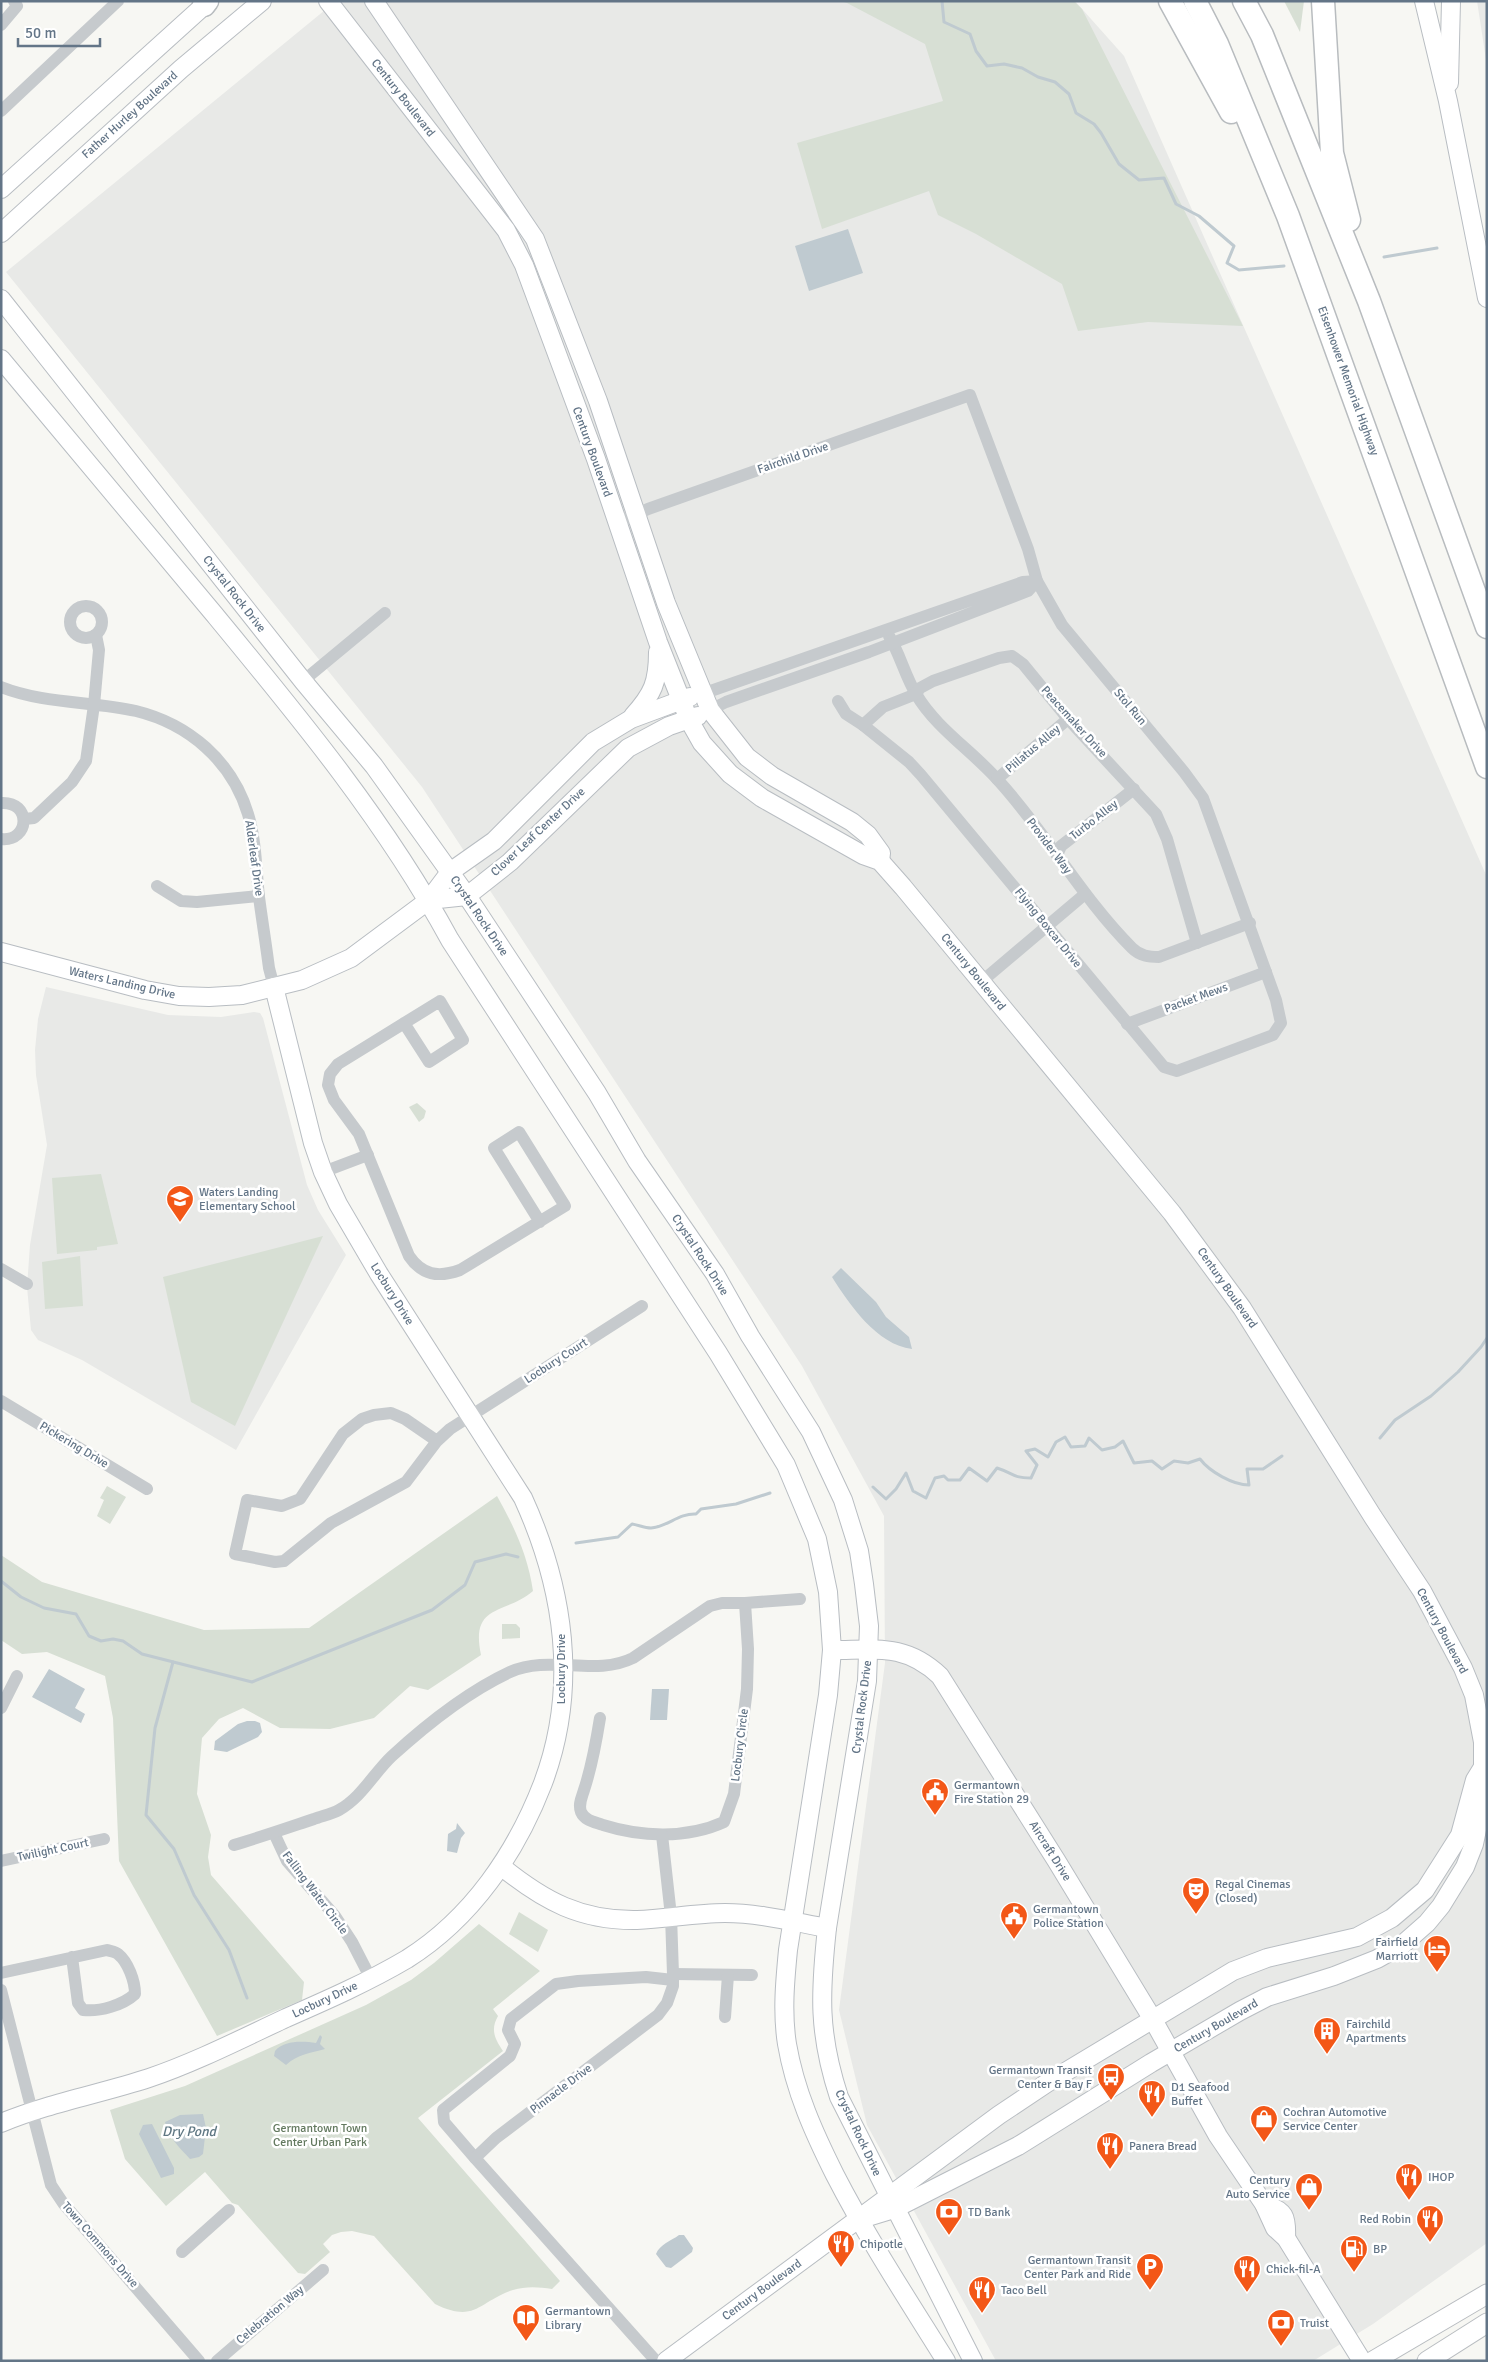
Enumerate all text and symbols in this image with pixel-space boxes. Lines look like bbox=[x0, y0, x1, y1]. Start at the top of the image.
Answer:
scale bar bbox=[18, 15, 100, 47]
text: 50 m bbox=[25, 24, 56, 42]
street label: Century Boulevard bbox=[368, 56, 438, 140]
street label: Father Hurley Boulevard bbox=[79, 68, 181, 162]
street label: Eisenhower Memorial Highway bbox=[1314, 304, 1382, 458]
street label: Century Boulevard bbox=[569, 405, 615, 499]
street label: Fairchild Drive bbox=[756, 439, 830, 477]
street label: Crystal Rock Drive bbox=[199, 552, 269, 636]
street label: Peacemaker Drive bbox=[1038, 683, 1110, 761]
street label: Stol Run bbox=[1110, 686, 1150, 728]
street label: Piilatus Alley bbox=[1003, 721, 1064, 776]
street label: Clover Leaf Center Drive bbox=[488, 784, 588, 880]
street label: Turbo Alley bbox=[1067, 796, 1121, 843]
street label: Provider Way bbox=[1023, 815, 1075, 877]
street label: Alderleaf Drive bbox=[241, 819, 267, 897]
street label: Crystal Rock Drive bbox=[447, 873, 511, 959]
street label: Flying Boxcar Drive bbox=[1011, 885, 1085, 971]
street label: Century Boulevard bbox=[937, 930, 1009, 1014]
street label: Waters Landing Drive bbox=[67, 963, 177, 1003]
street label: Packet Mews bbox=[1162, 980, 1230, 1016]
school or university icon: Waters Landing Elementary School bbox=[165, 1184, 195, 1223]
place label: Waters Landing Elementary School bbox=[199, 1185, 296, 1214]
street label: Crystal Rock Drive bbox=[668, 1212, 732, 1298]
street label: Century Boulevard bbox=[1194, 1245, 1260, 1331]
street label: Locbury Drive bbox=[367, 1260, 417, 1328]
street label: Locbury Court bbox=[521, 1335, 591, 1387]
street label: Pickering Drive bbox=[37, 1419, 111, 1471]
street label: Century Boulevard bbox=[1413, 1586, 1471, 1676]
street label: Locbury Drive bbox=[554, 1634, 569, 1704]
street label: Crystal Rock Drive bbox=[849, 1660, 875, 1754]
street label: Locbury Circle bbox=[728, 1708, 752, 1782]
public building icon: Germantown Fire Station 29 bbox=[920, 1777, 950, 1816]
place label: Germantown Fire Station 29 bbox=[954, 1778, 1029, 1807]
street label: Aircraft Drive bbox=[1026, 1818, 1074, 1884]
street label: Twilight Court bbox=[16, 1835, 90, 1865]
street label: Falling Water Circle bbox=[279, 1848, 351, 1938]
theatre icon: Regal Cinemas (Closed) bbox=[1181, 1876, 1211, 1915]
place label: Regal Cinemas (Closed) bbox=[1215, 1877, 1291, 1906]
public building icon: Germantown Police Station bbox=[999, 1901, 1029, 1940]
place label: Germantown Police Station bbox=[1033, 1902, 1104, 1931]
hotel icon: Fairfield Marriott bbox=[1422, 1934, 1452, 1973]
place label: Fairfield Marriott bbox=[1375, 1935, 1418, 1964]
street label: Locbury Drive bbox=[290, 1978, 360, 2022]
street label: Century Boulevard bbox=[1171, 1996, 1261, 2056]
building icon: Fairchild Apartments bbox=[1312, 2016, 1342, 2055]
place label: Fairchild Apartments bbox=[1346, 2017, 1406, 2046]
street label: Pinnacle Drive bbox=[527, 2061, 595, 2117]
bus stop icon: Germantown Transit Center & Bay F bbox=[1096, 2062, 1126, 2101]
place label: Germantown Transit Center & Bay F bbox=[989, 2063, 1092, 2092]
restaurant icon: D1 Seafood Buffet bbox=[1137, 2079, 1167, 2118]
place label: D1 Seafood Buffet bbox=[1171, 2080, 1229, 2109]
street label: Crystal Rock Drive bbox=[831, 2087, 885, 2179]
shop icon: Cochran Automotive Service Center bbox=[1249, 2104, 1279, 2143]
place label: Cochran Automotive Service Center bbox=[1283, 2105, 1387, 2134]
park label: Germantown Town Center Urban Park bbox=[273, 2121, 367, 2150]
water label: Dry Pond bbox=[162, 2123, 218, 2140]
restaurant icon: Panera Bread bbox=[1095, 2131, 1125, 2170]
place label: Panera Bread bbox=[1129, 2139, 1197, 2154]
restaurant icon: IHOP bbox=[1394, 2162, 1424, 2201]
place label: IHOP bbox=[1428, 2170, 1455, 2185]
shop icon: Century Auto Service bbox=[1294, 2172, 1324, 2211]
place label: Century Auto Service bbox=[1226, 2173, 1290, 2202]
bank icon: TD Bank bbox=[934, 2197, 964, 2236]
street label: Town Commons Drive bbox=[59, 2199, 141, 2291]
restaurant icon: Red Robin bbox=[1415, 2204, 1445, 2243]
place label: TD Bank bbox=[968, 2205, 1010, 2220]
place label: Red Robin bbox=[1360, 2212, 1411, 2227]
restaurant icon: Chipotle bbox=[826, 2229, 856, 2268]
fuel station icon: BP bbox=[1339, 2234, 1369, 2273]
place label: Chipotle bbox=[860, 2237, 903, 2252]
place label: BP bbox=[1373, 2242, 1387, 2257]
parking icon: Germantown Transit Center Park and Ride bbox=[1135, 2252, 1165, 2291]
place label: Germantown Transit Center Park and Ride bbox=[1024, 2253, 1131, 2282]
restaurant icon: Chick-fil-A bbox=[1232, 2254, 1262, 2293]
street label: Century Boulevard bbox=[719, 2256, 805, 2324]
place label: Chick-fil-A bbox=[1266, 2262, 1321, 2277]
restaurant icon: Taco Bell bbox=[967, 2275, 997, 2314]
street label: Celebration Way bbox=[233, 2282, 307, 2348]
place label: Taco Bell bbox=[1001, 2283, 1047, 2298]
library icon: Germantown Library bbox=[511, 2303, 541, 2342]
place label: Germantown Library bbox=[545, 2304, 611, 2333]
bank icon: Truist bbox=[1266, 2308, 1296, 2347]
place label: Truist bbox=[1300, 2316, 1329, 2331]

